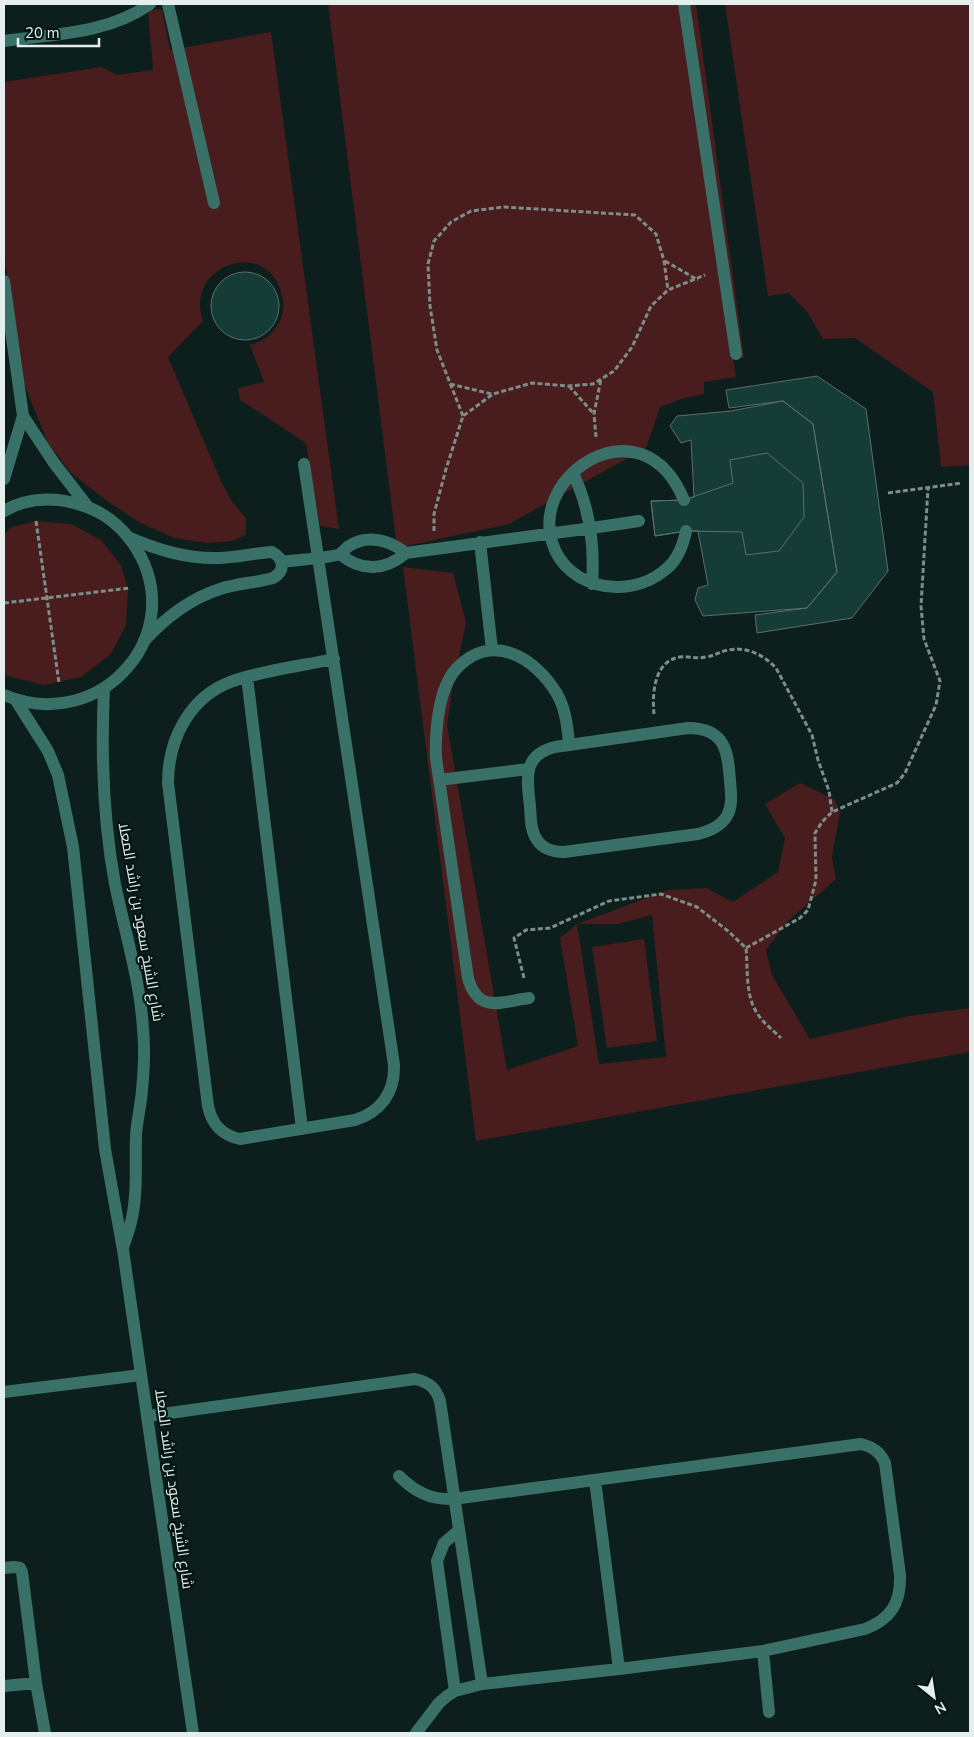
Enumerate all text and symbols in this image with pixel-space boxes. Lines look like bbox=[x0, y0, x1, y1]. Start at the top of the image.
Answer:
scale bar bbox=[18, 15, 99, 47]
text: 20 m bbox=[25, 23, 60, 43]
street label: شارع الشيخ سعود بن راشد المعلا bbox=[113, 821, 168, 1023]
street label: شارع الشيخ سعود بن راشد المعلا bbox=[149, 1388, 198, 1590]
north arrow bbox=[909, 1672, 959, 1722]
text: N bbox=[931, 1697, 950, 1719]

